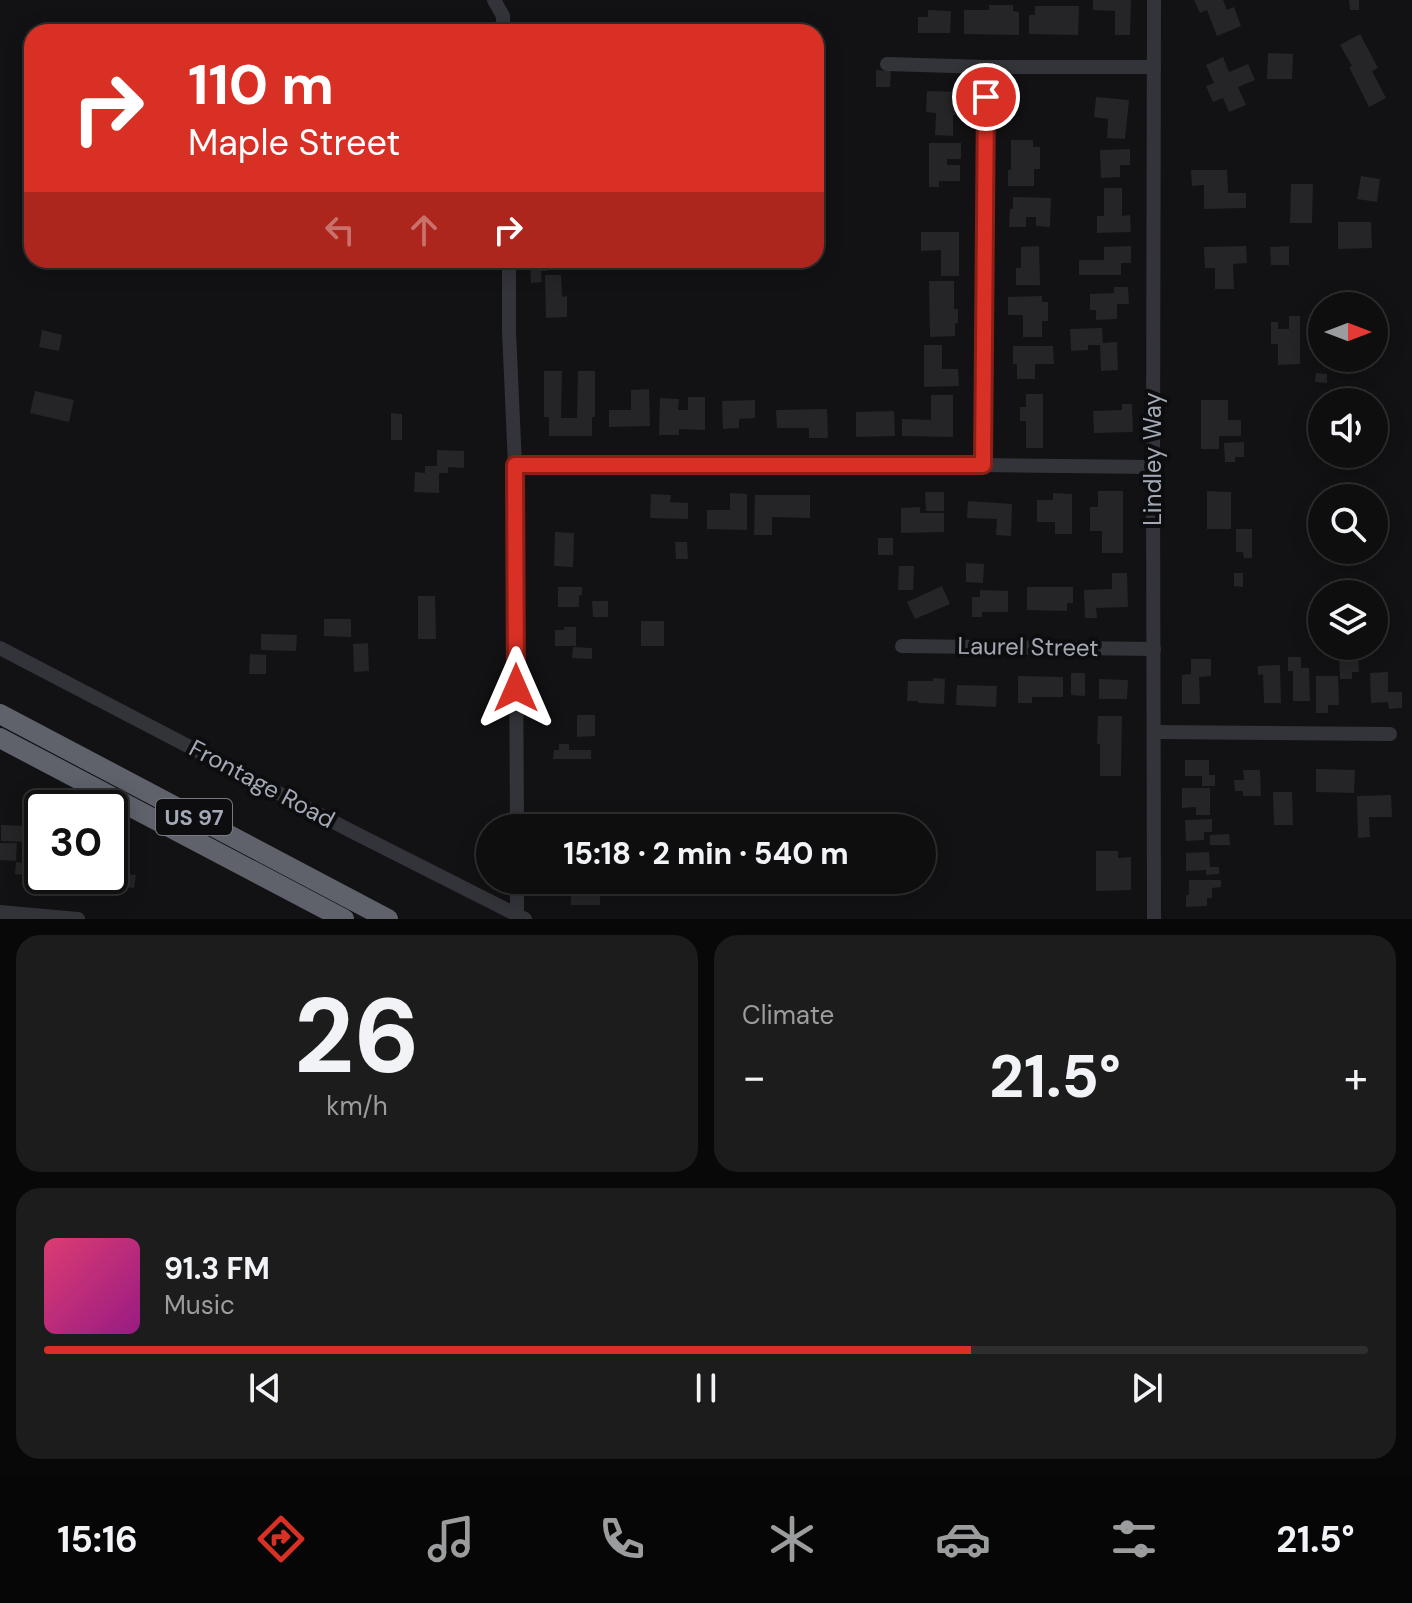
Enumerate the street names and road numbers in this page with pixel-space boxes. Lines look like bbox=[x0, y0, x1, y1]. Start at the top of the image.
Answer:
street label: Lindley Way bbox=[1137, 392, 1168, 526]
street label: Laurel Street bbox=[957, 630, 1099, 663]
street label: Frontage Road bbox=[184, 732, 340, 835]
road number: US 97 bbox=[156, 799, 232, 835]

